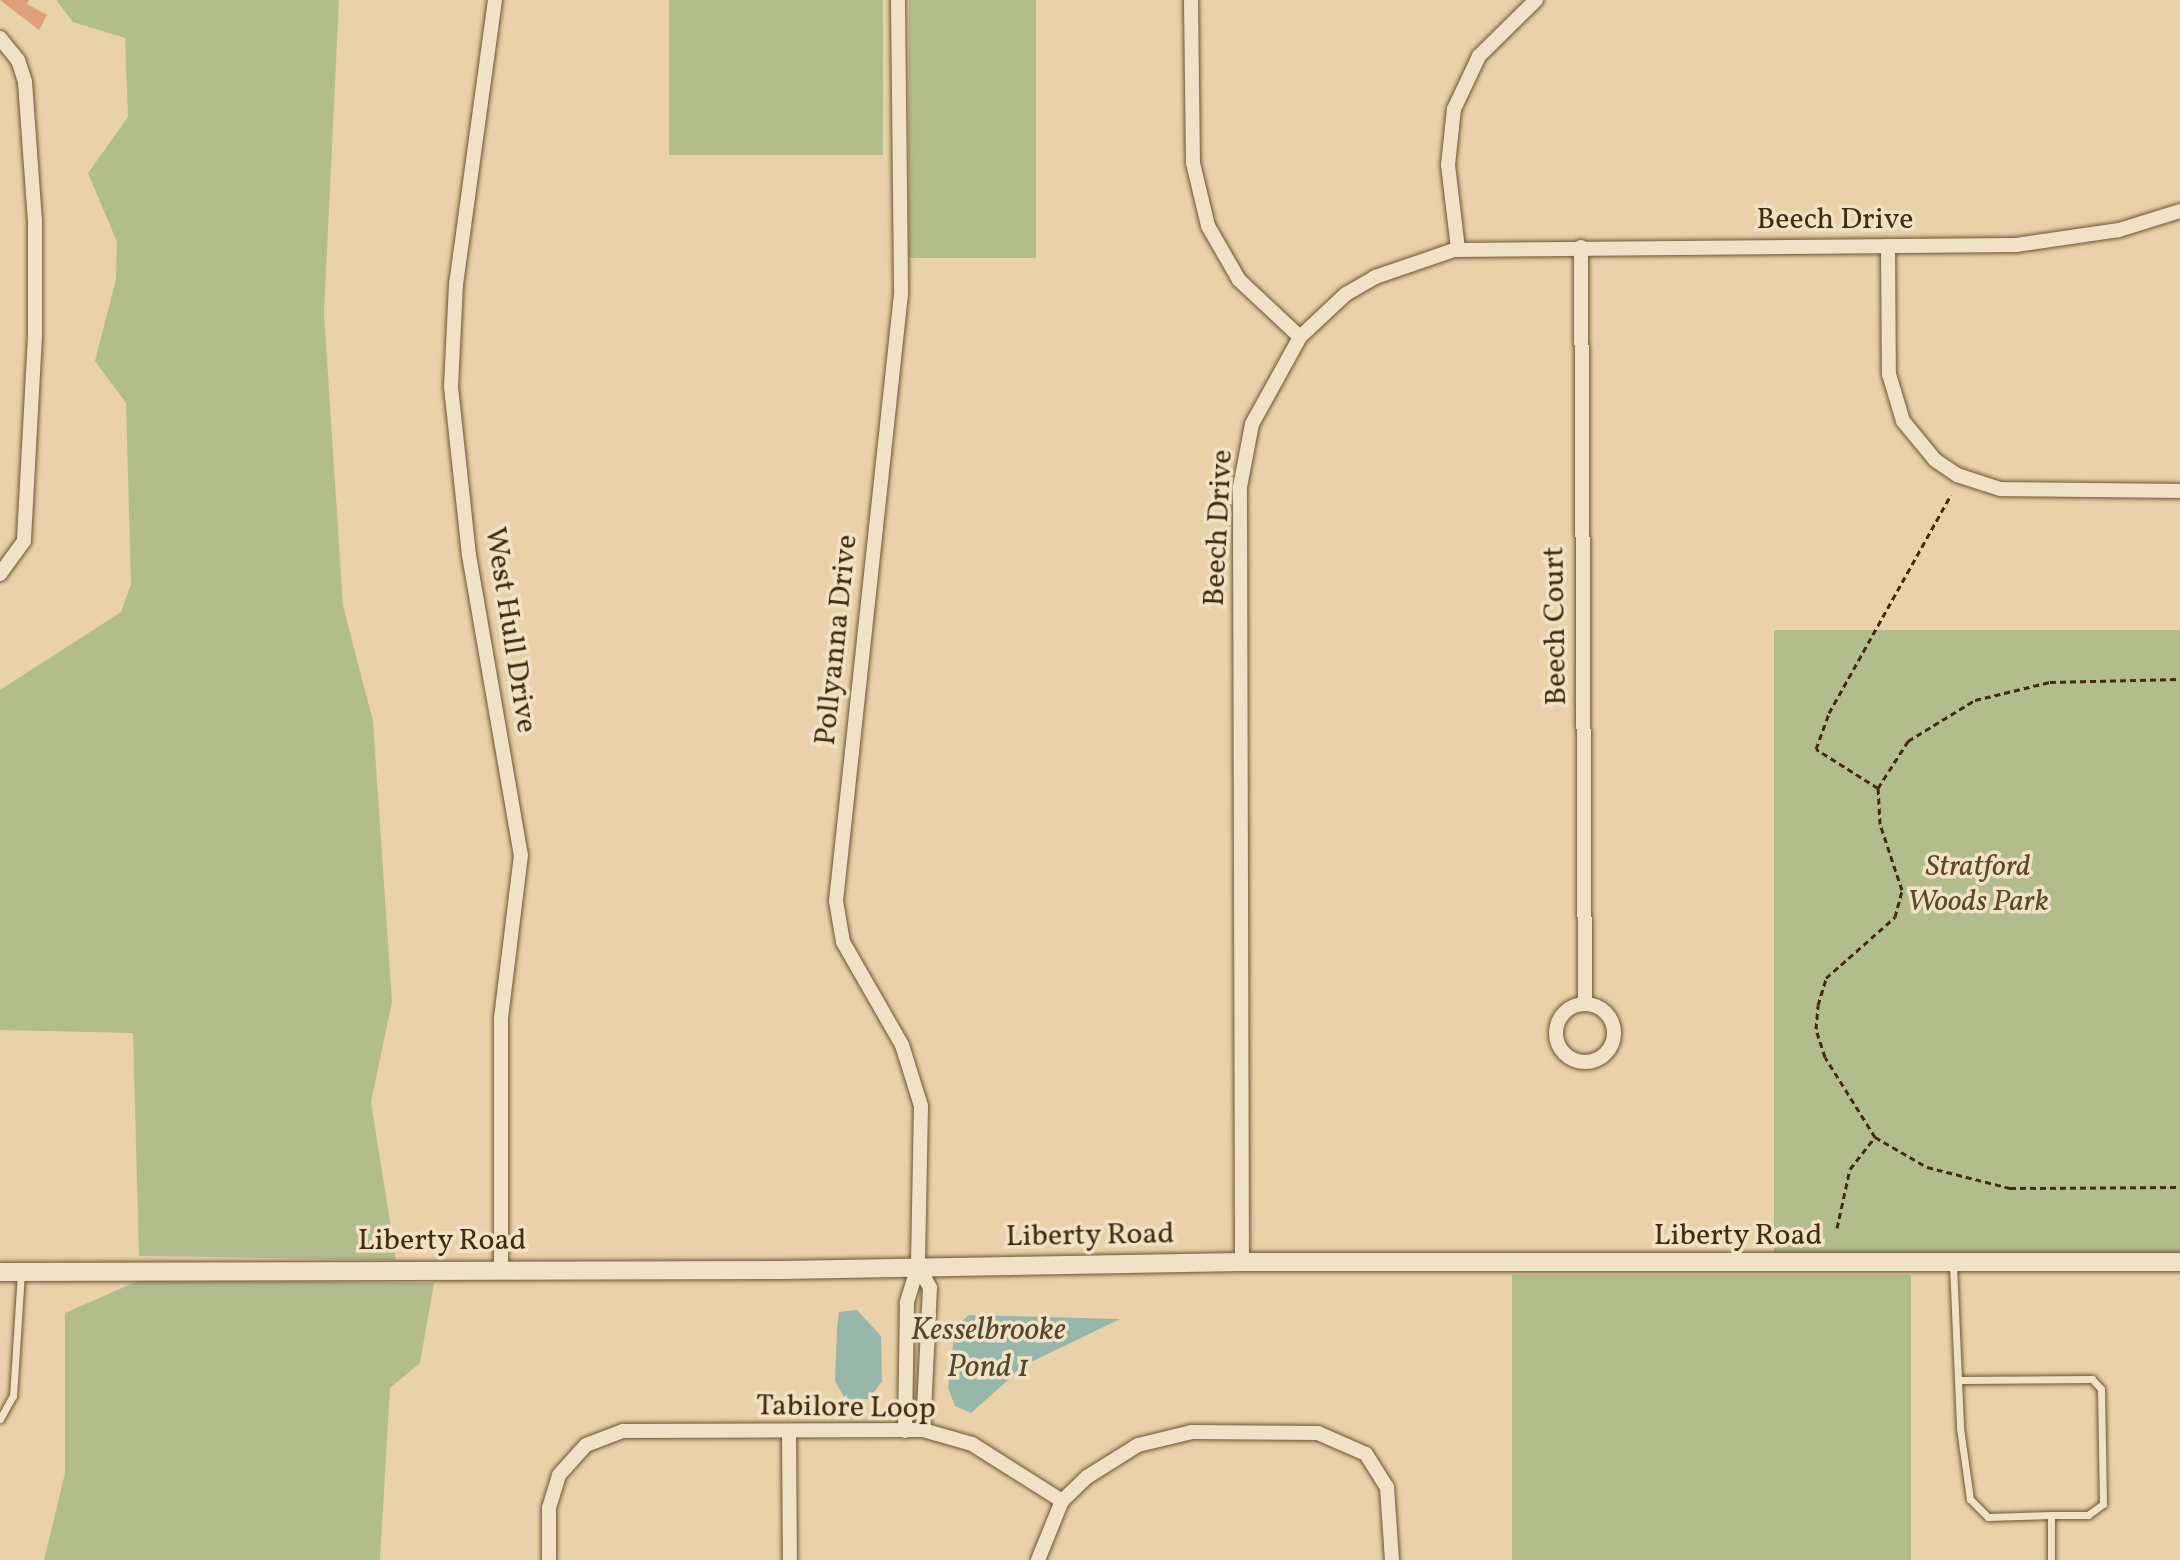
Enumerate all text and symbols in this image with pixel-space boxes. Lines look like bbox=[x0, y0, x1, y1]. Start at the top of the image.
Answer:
street label: Beech Drive bbox=[1757, 202, 1913, 238]
street label: Beech Drive bbox=[1197, 449, 1241, 607]
street label: West Hull Drive bbox=[476, 524, 544, 736]
street label: Pollyanna Drive bbox=[808, 533, 866, 747]
street label: Beech Court bbox=[1537, 546, 1575, 706]
park label: Stratford Woods Park bbox=[1907, 849, 2049, 920]
street label: Liberty Road bbox=[1005, 1217, 1175, 1255]
street label: Liberty Road bbox=[1653, 1218, 1823, 1254]
street label: Liberty Road bbox=[357, 1223, 527, 1259]
water label: Kesselbrooke Pond 1 bbox=[910, 1313, 1066, 1388]
street label: Tabilore Loop bbox=[756, 1388, 936, 1428]

